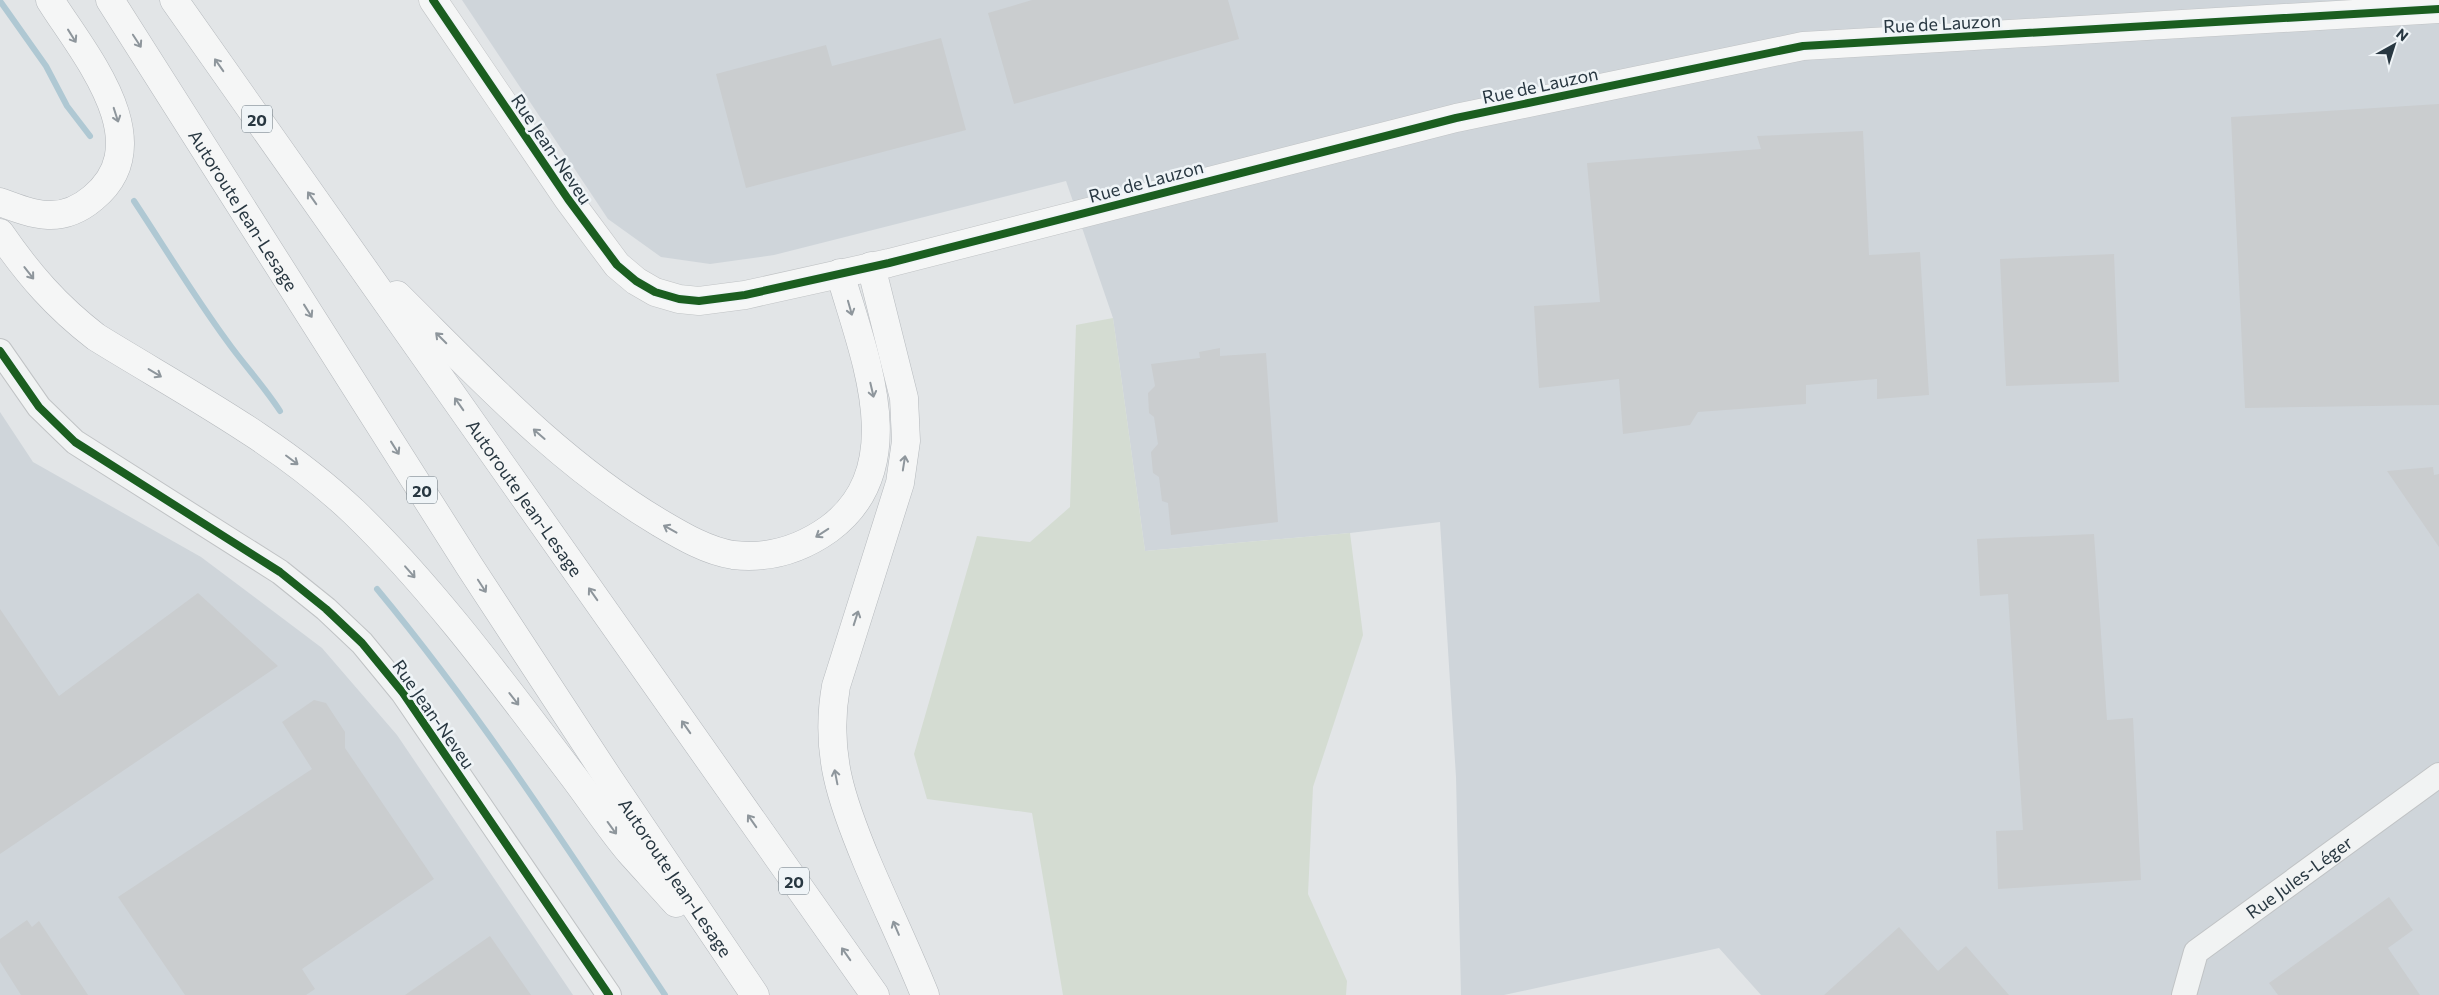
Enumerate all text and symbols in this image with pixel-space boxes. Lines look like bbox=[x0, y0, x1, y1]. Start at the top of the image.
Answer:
street label: Rue de Lauzon bbox=[1882, 9, 2002, 37]
north arrow bbox=[2369, 20, 2419, 70]
text: N bbox=[2393, 25, 2412, 44]
one-way arrow bbox=[68, 28, 78, 42]
one-way arrow bbox=[131, 34, 142, 48]
one-way arrow bbox=[214, 58, 224, 72]
street label: Rue de Lauzon bbox=[1480, 62, 1600, 108]
street label: Rue Jean-Neveu bbox=[507, 90, 597, 208]
road number: 20 bbox=[242, 106, 272, 132]
one-way arrow bbox=[112, 107, 122, 123]
street label: Autoroute Jean-Lesage bbox=[184, 125, 303, 295]
street label: Rue de Lauzon bbox=[1086, 155, 1206, 207]
one-way arrow bbox=[307, 192, 317, 206]
one-way arrow bbox=[23, 266, 34, 279]
one-way arrow bbox=[845, 299, 855, 315]
one-way arrow bbox=[304, 304, 314, 318]
one-way arrow bbox=[435, 332, 447, 345]
one-way arrow bbox=[148, 368, 162, 378]
one-way arrow bbox=[868, 381, 877, 397]
one-way arrow bbox=[454, 397, 464, 411]
street label: Autoroute Jean-Lesage bbox=[462, 415, 588, 581]
one-way arrow bbox=[532, 428, 545, 439]
one-way arrow bbox=[391, 441, 401, 455]
one-way arrow bbox=[285, 455, 299, 465]
one-way arrow bbox=[899, 455, 909, 471]
road number: 20 bbox=[407, 476, 437, 504]
one-way arrow bbox=[663, 523, 678, 533]
one-way arrow bbox=[816, 528, 830, 538]
one-way arrow bbox=[404, 565, 415, 578]
one-way arrow bbox=[478, 578, 488, 592]
one-way arrow bbox=[588, 588, 598, 602]
one-way arrow bbox=[852, 611, 862, 627]
street label: Rue Jean-Neveu bbox=[388, 655, 480, 773]
one-way arrow bbox=[508, 692, 519, 705]
one-way arrow bbox=[681, 721, 691, 735]
one-way arrow bbox=[831, 770, 841, 786]
street label: Autoroute Jean-Lesage bbox=[614, 794, 737, 961]
one-way arrow bbox=[747, 815, 757, 829]
one-way arrow bbox=[607, 821, 617, 835]
street label: Rue Jules-Léger bbox=[2241, 831, 2356, 923]
road number: 20 bbox=[779, 868, 809, 894]
one-way arrow bbox=[890, 921, 900, 936]
one-way arrow bbox=[841, 947, 851, 961]

